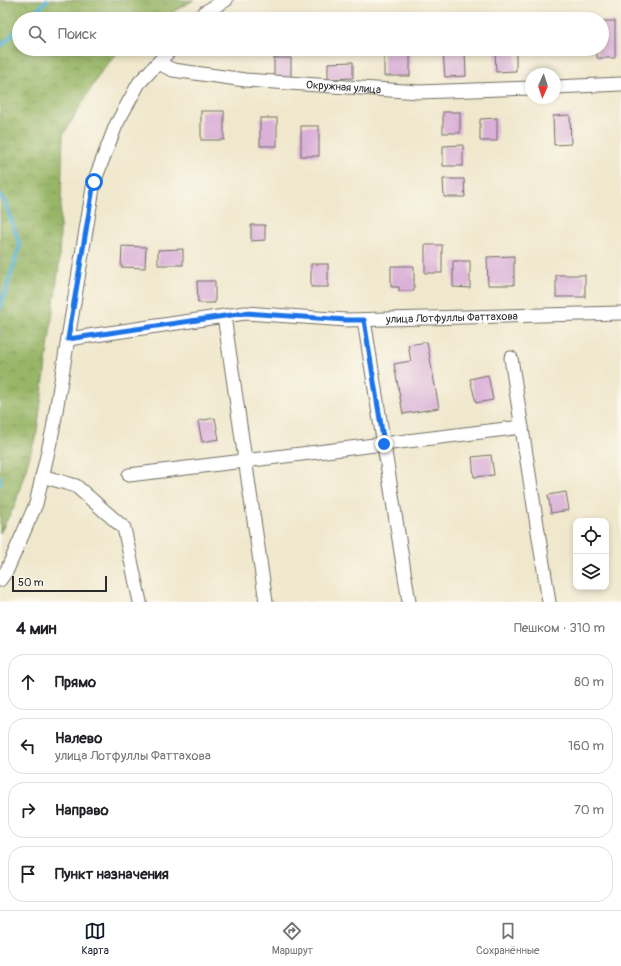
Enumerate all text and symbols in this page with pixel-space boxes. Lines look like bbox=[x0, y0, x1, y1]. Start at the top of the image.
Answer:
search box bbox=[12, 12, 609, 56]
icon: search bbox=[26, 23, 48, 45]
text: Поиск bbox=[58, 25, 97, 44]
north arrow bbox=[525, 68, 561, 104]
street label: Окружная улица bbox=[305, 78, 381, 96]
route start bbox=[85, 173, 103, 191]
street label: улица Лотфуллы Фаттахова bbox=[385, 310, 518, 326]
route end bbox=[375, 435, 393, 453]
map controls bbox=[573, 518, 609, 590]
button: locate bbox=[573, 518, 609, 554]
button: layers bbox=[573, 554, 609, 590]
scale bar bbox=[12, 574, 107, 593]
text: 50 m bbox=[18, 576, 44, 589]
text: 4 мин bbox=[16, 618, 57, 639]
text: Пешком · 310 m bbox=[514, 620, 605, 636]
icon: ahead bbox=[17, 671, 39, 693]
text: Прямо bbox=[55, 673, 96, 692]
text: 80 m bbox=[574, 674, 604, 690]
text: Налево bbox=[55, 729, 102, 748]
icon: left bbox=[17, 735, 39, 757]
text: 160 m bbox=[568, 738, 604, 754]
text: улица Лотфуллы Фаттахова bbox=[55, 748, 211, 764]
icon: right bbox=[17, 799, 39, 821]
text: Направо bbox=[55, 801, 109, 820]
text: 70 m bbox=[574, 802, 604, 818]
icon: arrive bbox=[17, 863, 39, 885]
text: Пункт назначения bbox=[55, 865, 169, 884]
tab: Карта bbox=[81, 920, 109, 957]
tab: Маршрут bbox=[272, 920, 313, 957]
tab: Сохранённые bbox=[476, 920, 540, 957]

